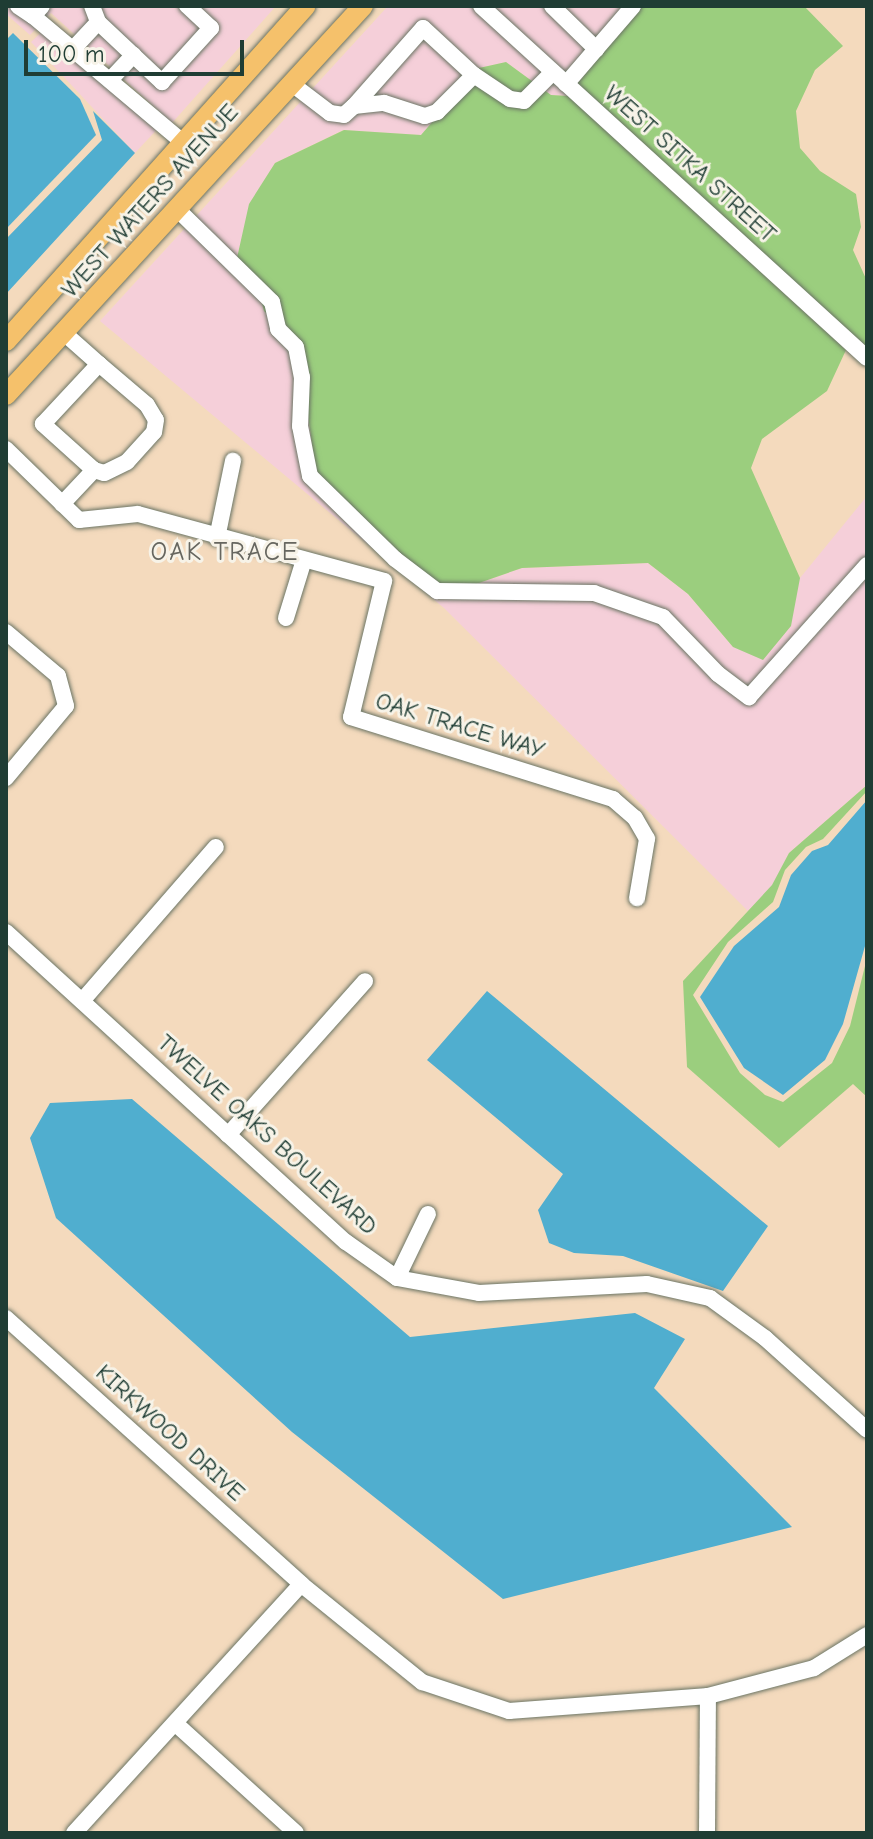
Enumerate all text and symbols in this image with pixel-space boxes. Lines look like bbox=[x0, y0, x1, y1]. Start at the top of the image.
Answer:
scale bar bbox=[28, 24, 248, 74]
text: 100 m bbox=[38, 40, 105, 68]
street label: WEST SITKA STREET bbox=[598, 79, 782, 249]
street label: WEST WATERS AVENUE bbox=[56, 98, 244, 304]
district label: OAK TRACE bbox=[151, 537, 299, 569]
street label: OAK TRACE WAY bbox=[372, 687, 548, 765]
street label: TWELVE OAKS BOULEVARD bbox=[151, 1029, 383, 1241]
street label: KIRKWOOD DRIVE bbox=[90, 1359, 250, 1507]

